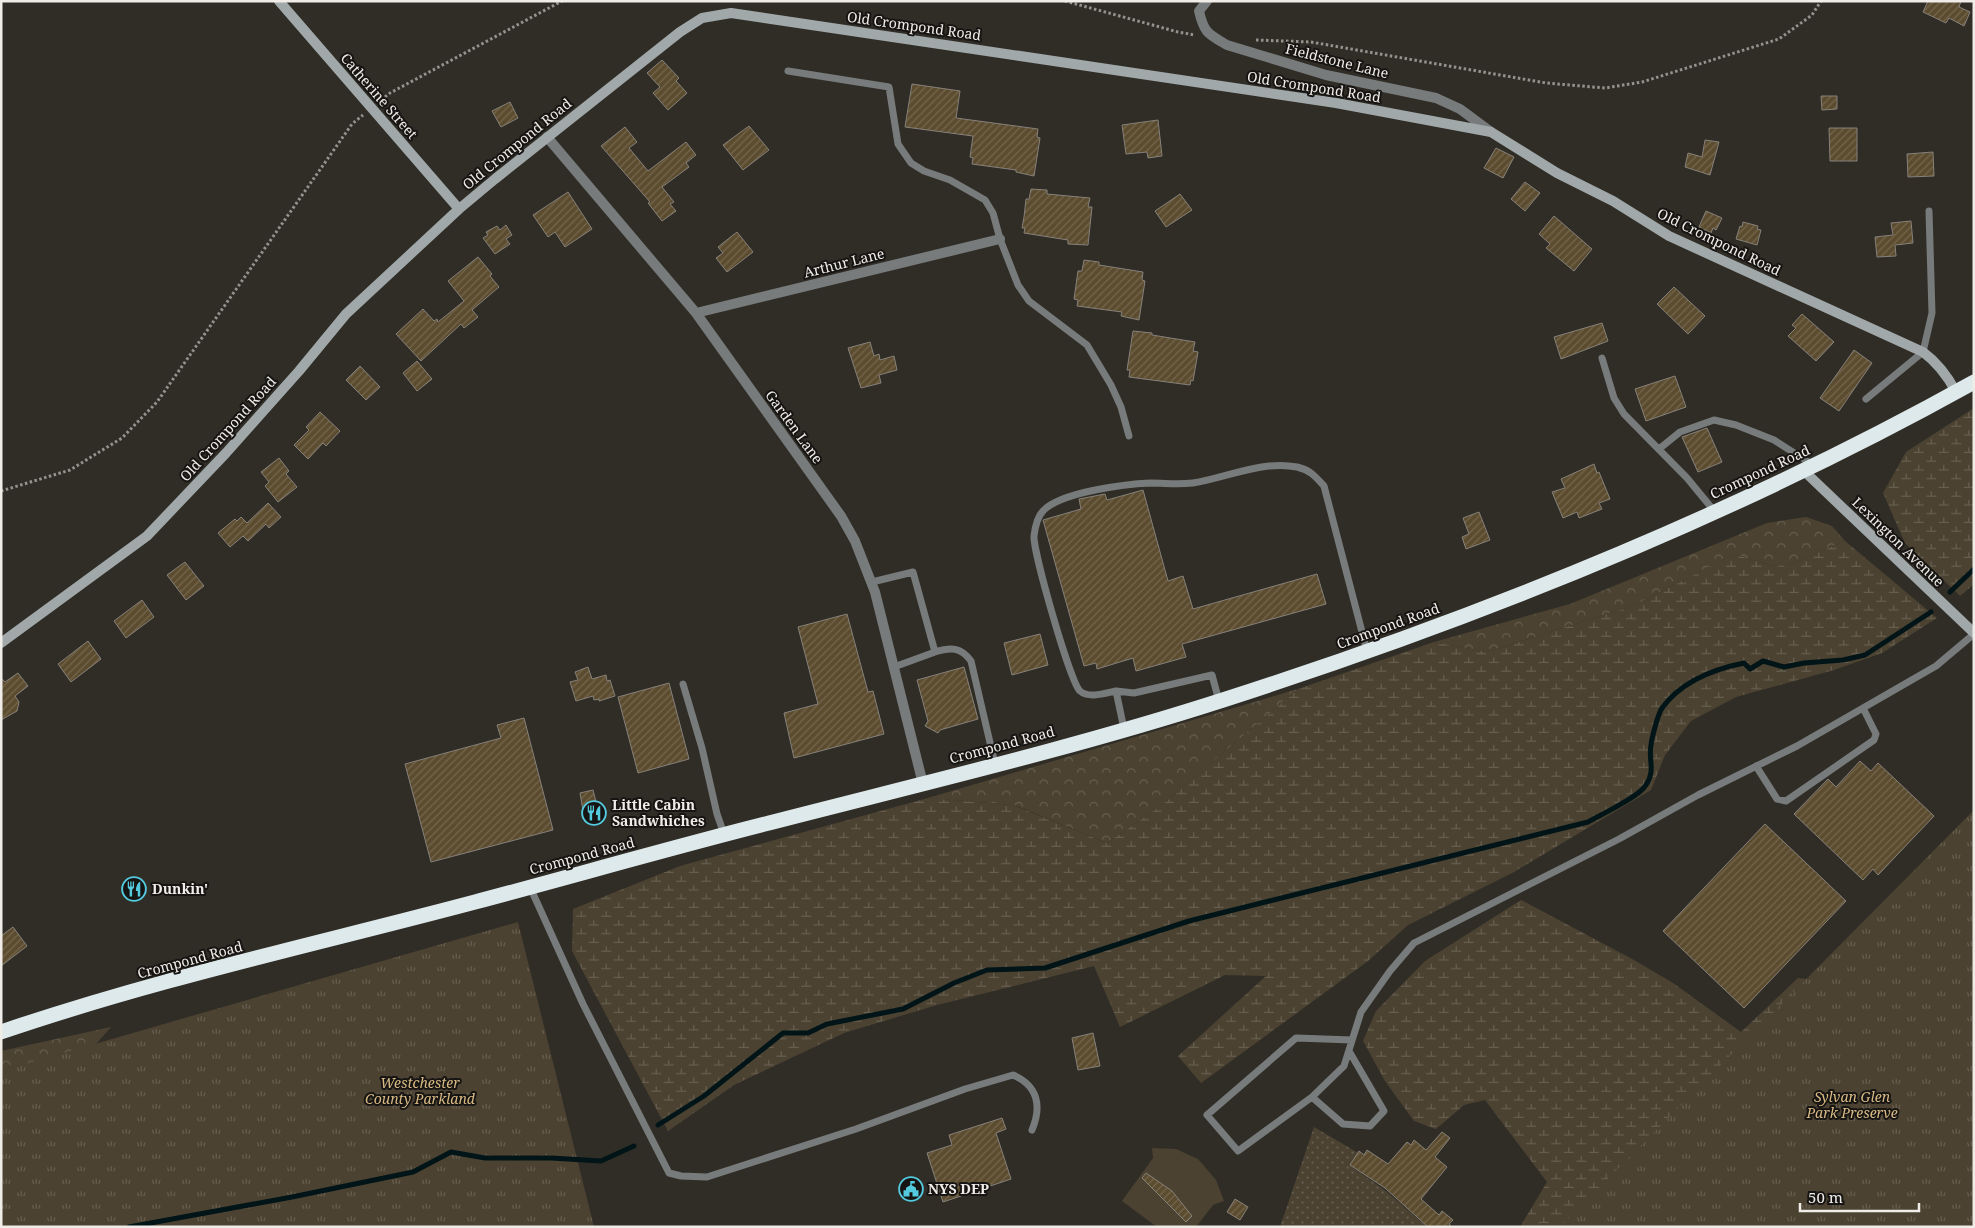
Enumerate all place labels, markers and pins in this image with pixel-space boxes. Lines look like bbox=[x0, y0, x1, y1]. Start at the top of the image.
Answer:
place label: Little Cabin Sandwhiches bbox=[612, 795, 705, 830]
restaurant icon: Little Cabin Sandwhiches bbox=[581, 800, 607, 826]
restaurant icon: Dunkin' bbox=[121, 876, 147, 902]
place label: Dunkin' bbox=[152, 879, 208, 898]
public building icon: NYS DEP bbox=[898, 1176, 924, 1202]
place label: NYS DEP bbox=[928, 1179, 989, 1198]

